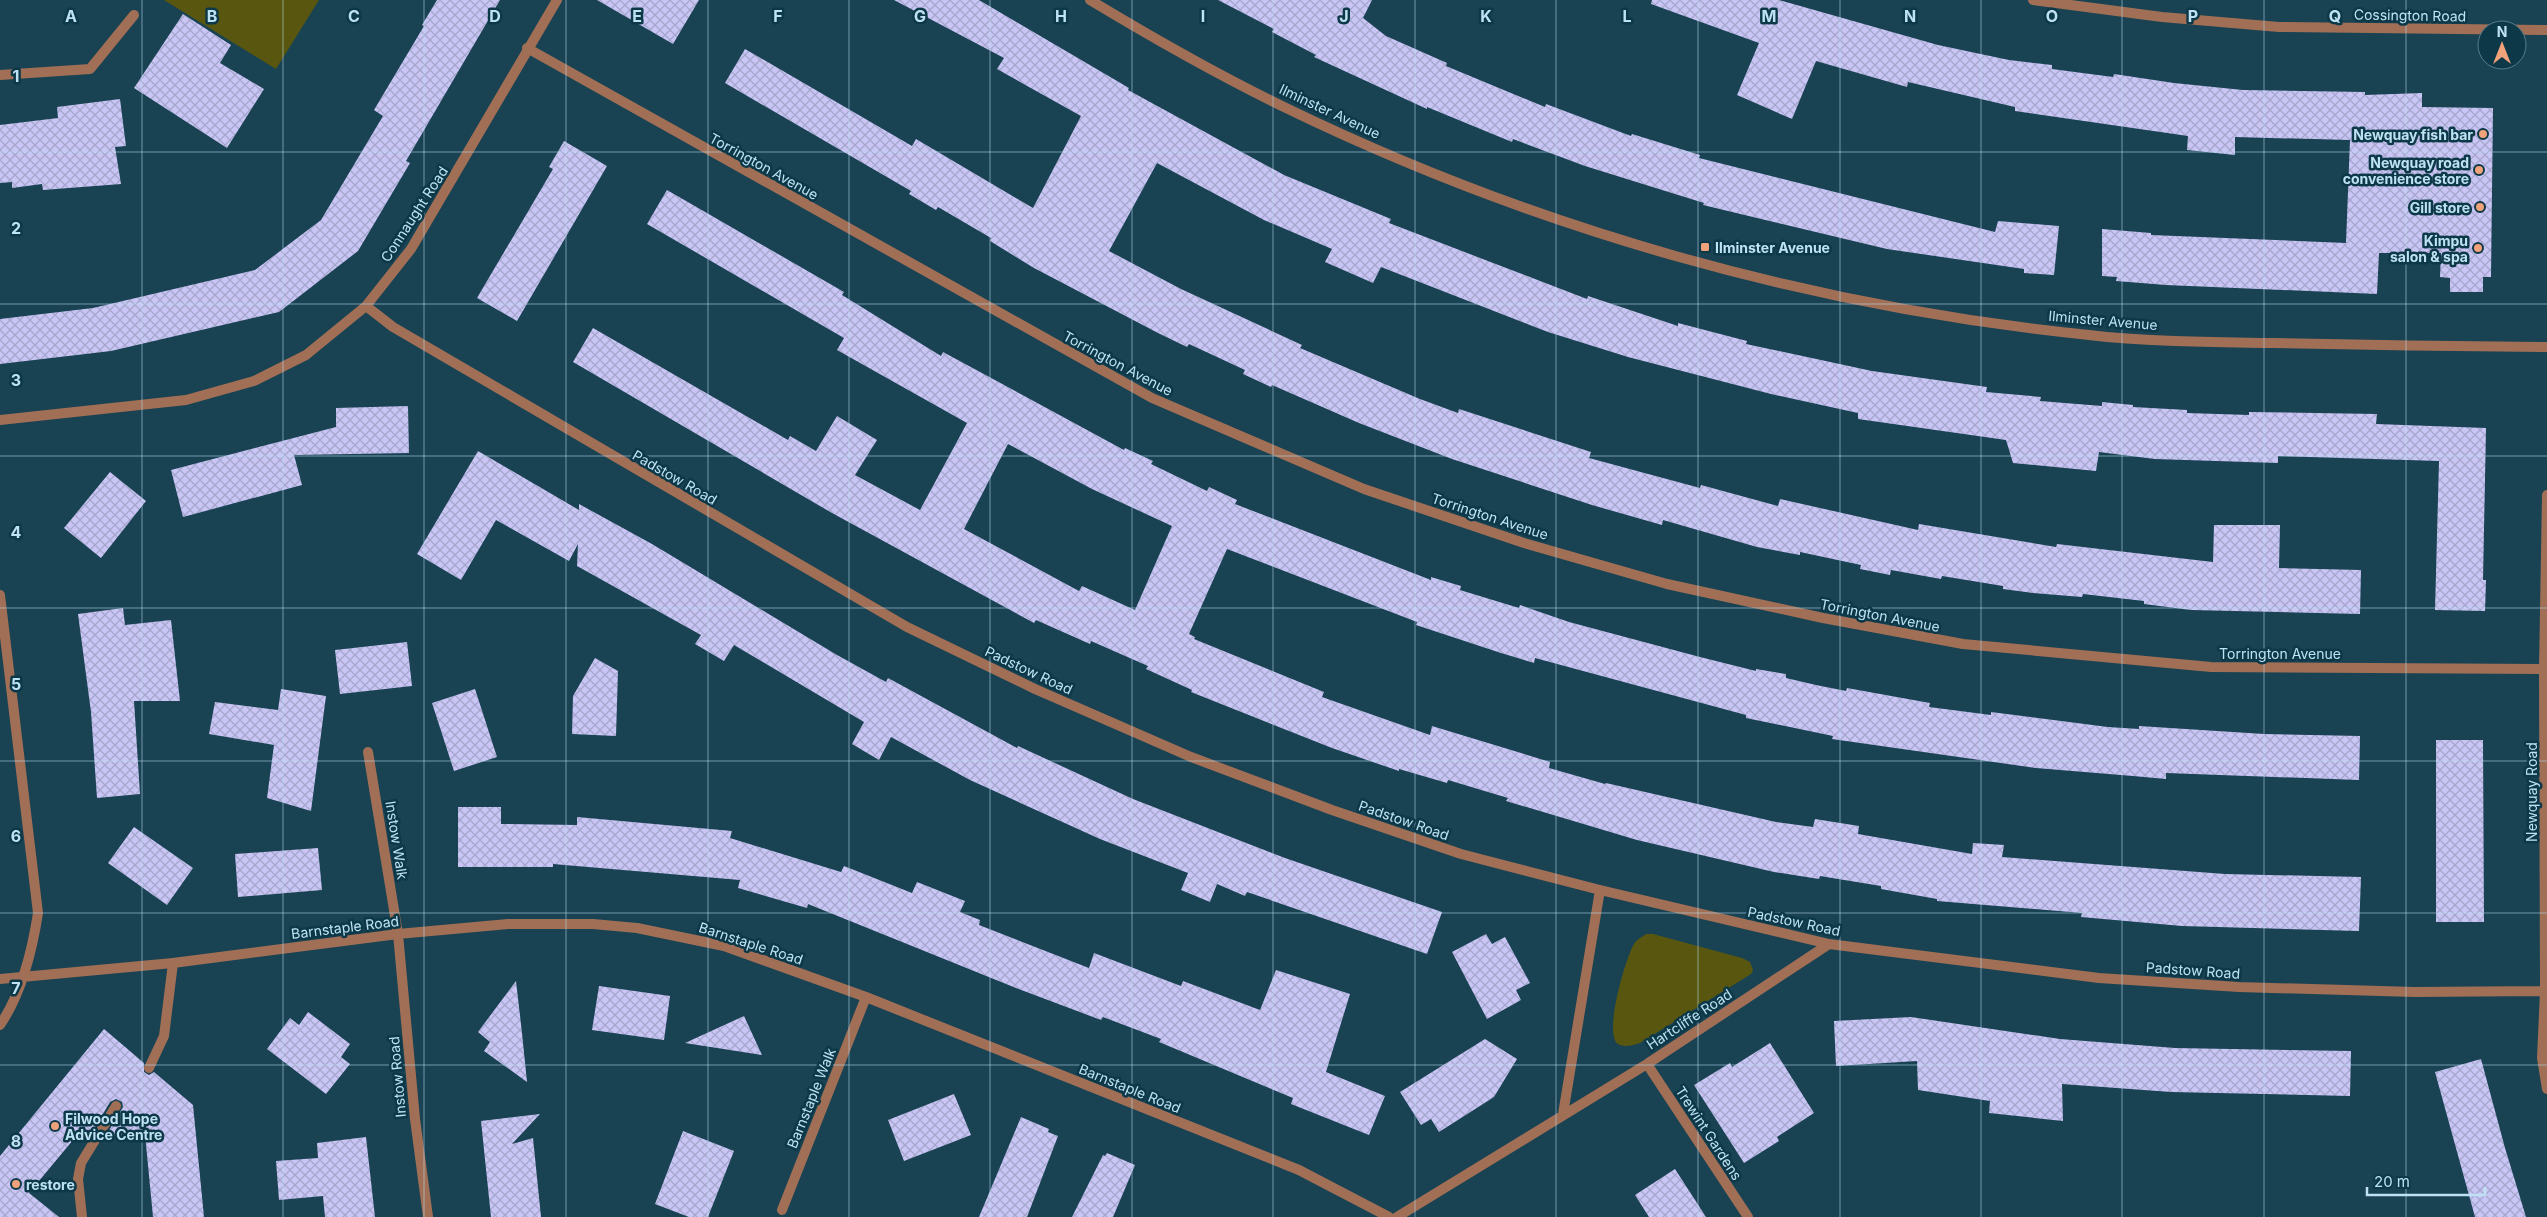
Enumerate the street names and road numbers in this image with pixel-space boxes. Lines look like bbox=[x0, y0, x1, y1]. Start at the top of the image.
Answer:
street label: Cossington Road bbox=[2354, 6, 2466, 24]
street label: Ilminster Avenue bbox=[1277, 80, 1383, 142]
street label: Torrington Avenue bbox=[707, 129, 821, 203]
street label: Connaught Road bbox=[377, 163, 451, 265]
street label: Ilminster Avenue bbox=[2048, 307, 2158, 333]
street label: Torrington Avenue bbox=[1060, 327, 1176, 399]
street label: Padstow Road bbox=[630, 446, 720, 508]
street label: Torrington Avenue bbox=[1429, 489, 1551, 543]
street label: Torrington Avenue bbox=[1819, 595, 1941, 635]
street label: Padstow Road bbox=[983, 642, 1075, 698]
street label: Torrington Avenue bbox=[2219, 645, 2341, 662]
street label: Newquay Road bbox=[2523, 742, 2540, 842]
street label: Padstow Road bbox=[1357, 797, 1451, 843]
street label: Instow Walk bbox=[382, 799, 412, 881]
street label: Padstow Road bbox=[1746, 903, 1842, 939]
street label: Barnstaple Road bbox=[290, 912, 400, 942]
street label: Barnstaple Road bbox=[697, 918, 805, 968]
street label: Padstow Road bbox=[2145, 958, 2241, 982]
street label: Hartcliffe Road bbox=[1643, 985, 1735, 1053]
street label: Instow Road bbox=[385, 1036, 409, 1118]
street label: Barnstaple Walk bbox=[783, 1045, 839, 1151]
street label: Barnstaple Road bbox=[1077, 1060, 1183, 1116]
street label: Trewint Gardens bbox=[1672, 1083, 1746, 1183]

